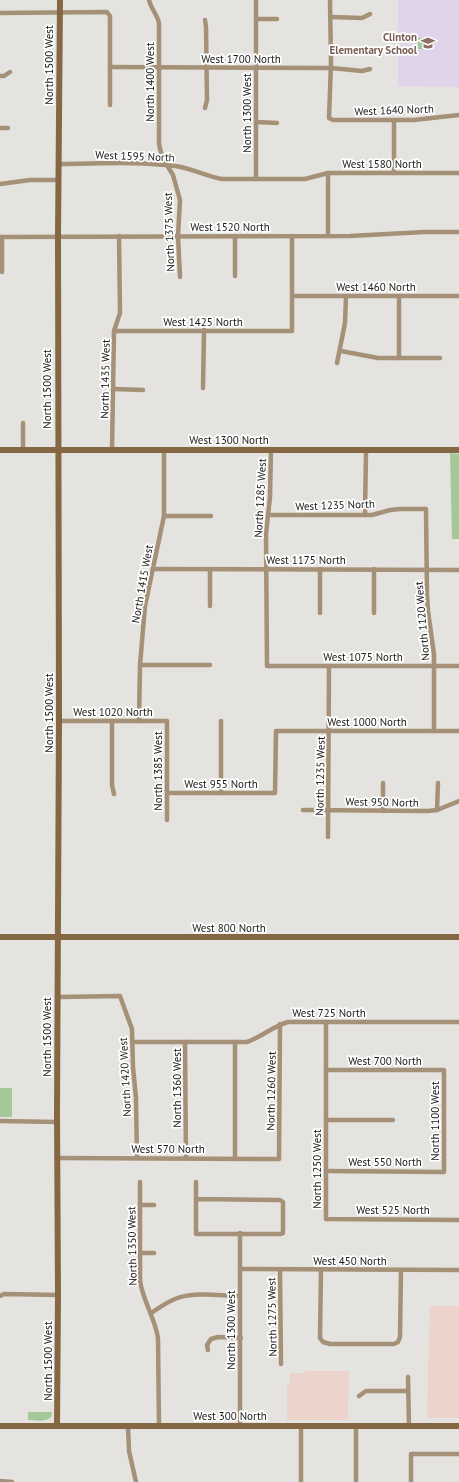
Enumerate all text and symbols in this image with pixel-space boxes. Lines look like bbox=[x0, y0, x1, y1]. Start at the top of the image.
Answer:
street label: North 1500 West bbox=[42, 25, 56, 105]
place label: Clinton Elementary School bbox=[330, 30, 418, 57]
school or university icon: Clinton Elementary School bbox=[420, 35, 436, 51]
street label: North 1400 West bbox=[143, 42, 157, 122]
street label: West 1700 North bbox=[201, 52, 281, 66]
street label: North 1300 West bbox=[240, 73, 254, 153]
street label: West 1640 North bbox=[354, 102, 434, 118]
street label: West 1595 North bbox=[95, 148, 175, 164]
street label: West 1580 North bbox=[342, 157, 422, 171]
street label: North 1375 West bbox=[161, 192, 177, 272]
street label: West 1520 North bbox=[190, 220, 270, 234]
street label: West 1460 North bbox=[336, 280, 416, 294]
street label: West 1425 North bbox=[163, 315, 243, 329]
street label: North 1435 West bbox=[97, 339, 113, 419]
street label: North 1500 West bbox=[40, 349, 54, 429]
street label: West 1300 North bbox=[189, 433, 269, 447]
street label: North 1285 West bbox=[251, 458, 269, 538]
street label: West 1235 North bbox=[295, 497, 375, 513]
street label: North 1415 West bbox=[128, 543, 156, 624]
street label: West 1175 North bbox=[266, 553, 346, 567]
street label: North 1120 West bbox=[412, 581, 432, 661]
street label: West 1075 North bbox=[323, 650, 403, 664]
street label: North 1500 West bbox=[42, 673, 56, 753]
street label: West 1020 North bbox=[73, 705, 153, 719]
street label: West 1000 North bbox=[327, 715, 407, 729]
street label: North 1385 West bbox=[151, 731, 165, 811]
street label: North 1235 West bbox=[312, 736, 328, 816]
street label: West 955 North bbox=[184, 777, 258, 791]
street label: West 950 North bbox=[345, 794, 419, 810]
street label: West 800 North bbox=[192, 921, 266, 935]
street label: North 1500 West bbox=[40, 997, 54, 1077]
street label: West 725 North bbox=[292, 1006, 366, 1020]
street label: North 1420 West bbox=[116, 1037, 134, 1117]
street label: North 1360 West bbox=[170, 1048, 184, 1128]
street label: North 1260 West bbox=[263, 1051, 279, 1131]
street label: West 700 North bbox=[348, 1054, 422, 1068]
street label: North 1100 West bbox=[428, 1081, 442, 1161]
street label: North 1250 West bbox=[310, 1129, 324, 1209]
street label: West 570 North bbox=[131, 1142, 205, 1156]
street label: West 550 North bbox=[348, 1155, 422, 1169]
street label: West 525 North bbox=[356, 1203, 430, 1217]
street label: North 1350 West bbox=[124, 1206, 140, 1286]
street label: West 450 North bbox=[313, 1254, 387, 1268]
street label: North 1275 West bbox=[264, 1277, 280, 1357]
street label: North 1300 West bbox=[224, 1290, 238, 1370]
street label: North 1500 West bbox=[41, 1321, 55, 1401]
street label: West 300 North bbox=[193, 1409, 267, 1423]

